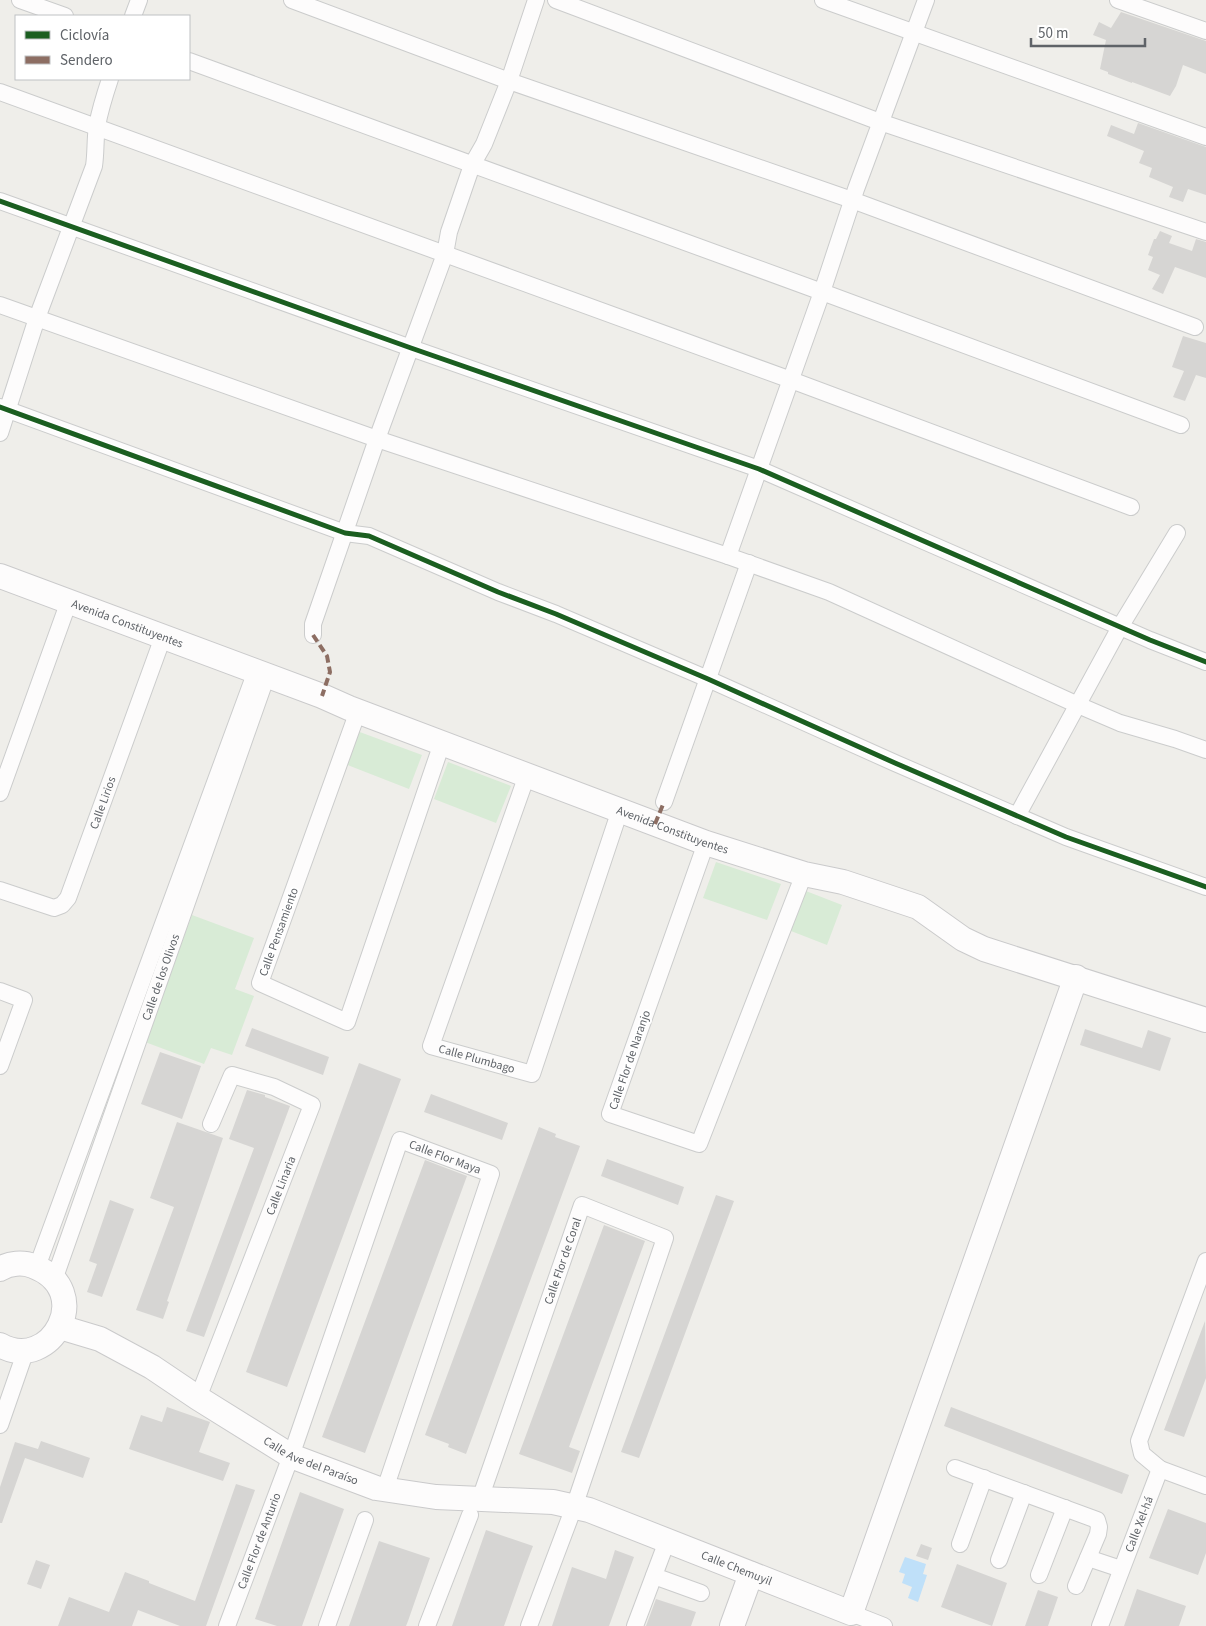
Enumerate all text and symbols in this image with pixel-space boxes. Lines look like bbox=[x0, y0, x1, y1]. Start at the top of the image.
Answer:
legend bbox=[15, 15, 190, 80]
scale bar bbox=[1031, 15, 1145, 47]
text: 50 m bbox=[1038, 23, 1068, 44]
text: Ciclovía bbox=[60, 25, 109, 46]
text: Sendero bbox=[60, 50, 113, 71]
street label: Avenida Constituyentes bbox=[69, 595, 186, 652]
street label: Calle Lirios bbox=[85, 774, 120, 831]
street label: Avenida Constituyentes bbox=[614, 802, 731, 858]
street label: Calle Pensamiento bbox=[255, 885, 303, 979]
street label: Calle de los Olivos bbox=[138, 932, 184, 1023]
street label: Calle Flor de Naranjo bbox=[605, 1008, 655, 1112]
street label: Calle Plumbago bbox=[437, 1040, 517, 1077]
street label: Calle Flor Maya bbox=[407, 1136, 483, 1178]
street label: Calle Linaria bbox=[262, 1154, 300, 1218]
street label: Calle Flor de Coral bbox=[540, 1215, 586, 1307]
street label: Calle Ave del Paraíso bbox=[260, 1432, 361, 1489]
street label: Calle Flor de Anturio bbox=[233, 1490, 285, 1592]
street label: Calle Xel-há bbox=[1120, 1494, 1157, 1555]
street label: Calle Chemuyil bbox=[699, 1546, 775, 1590]

